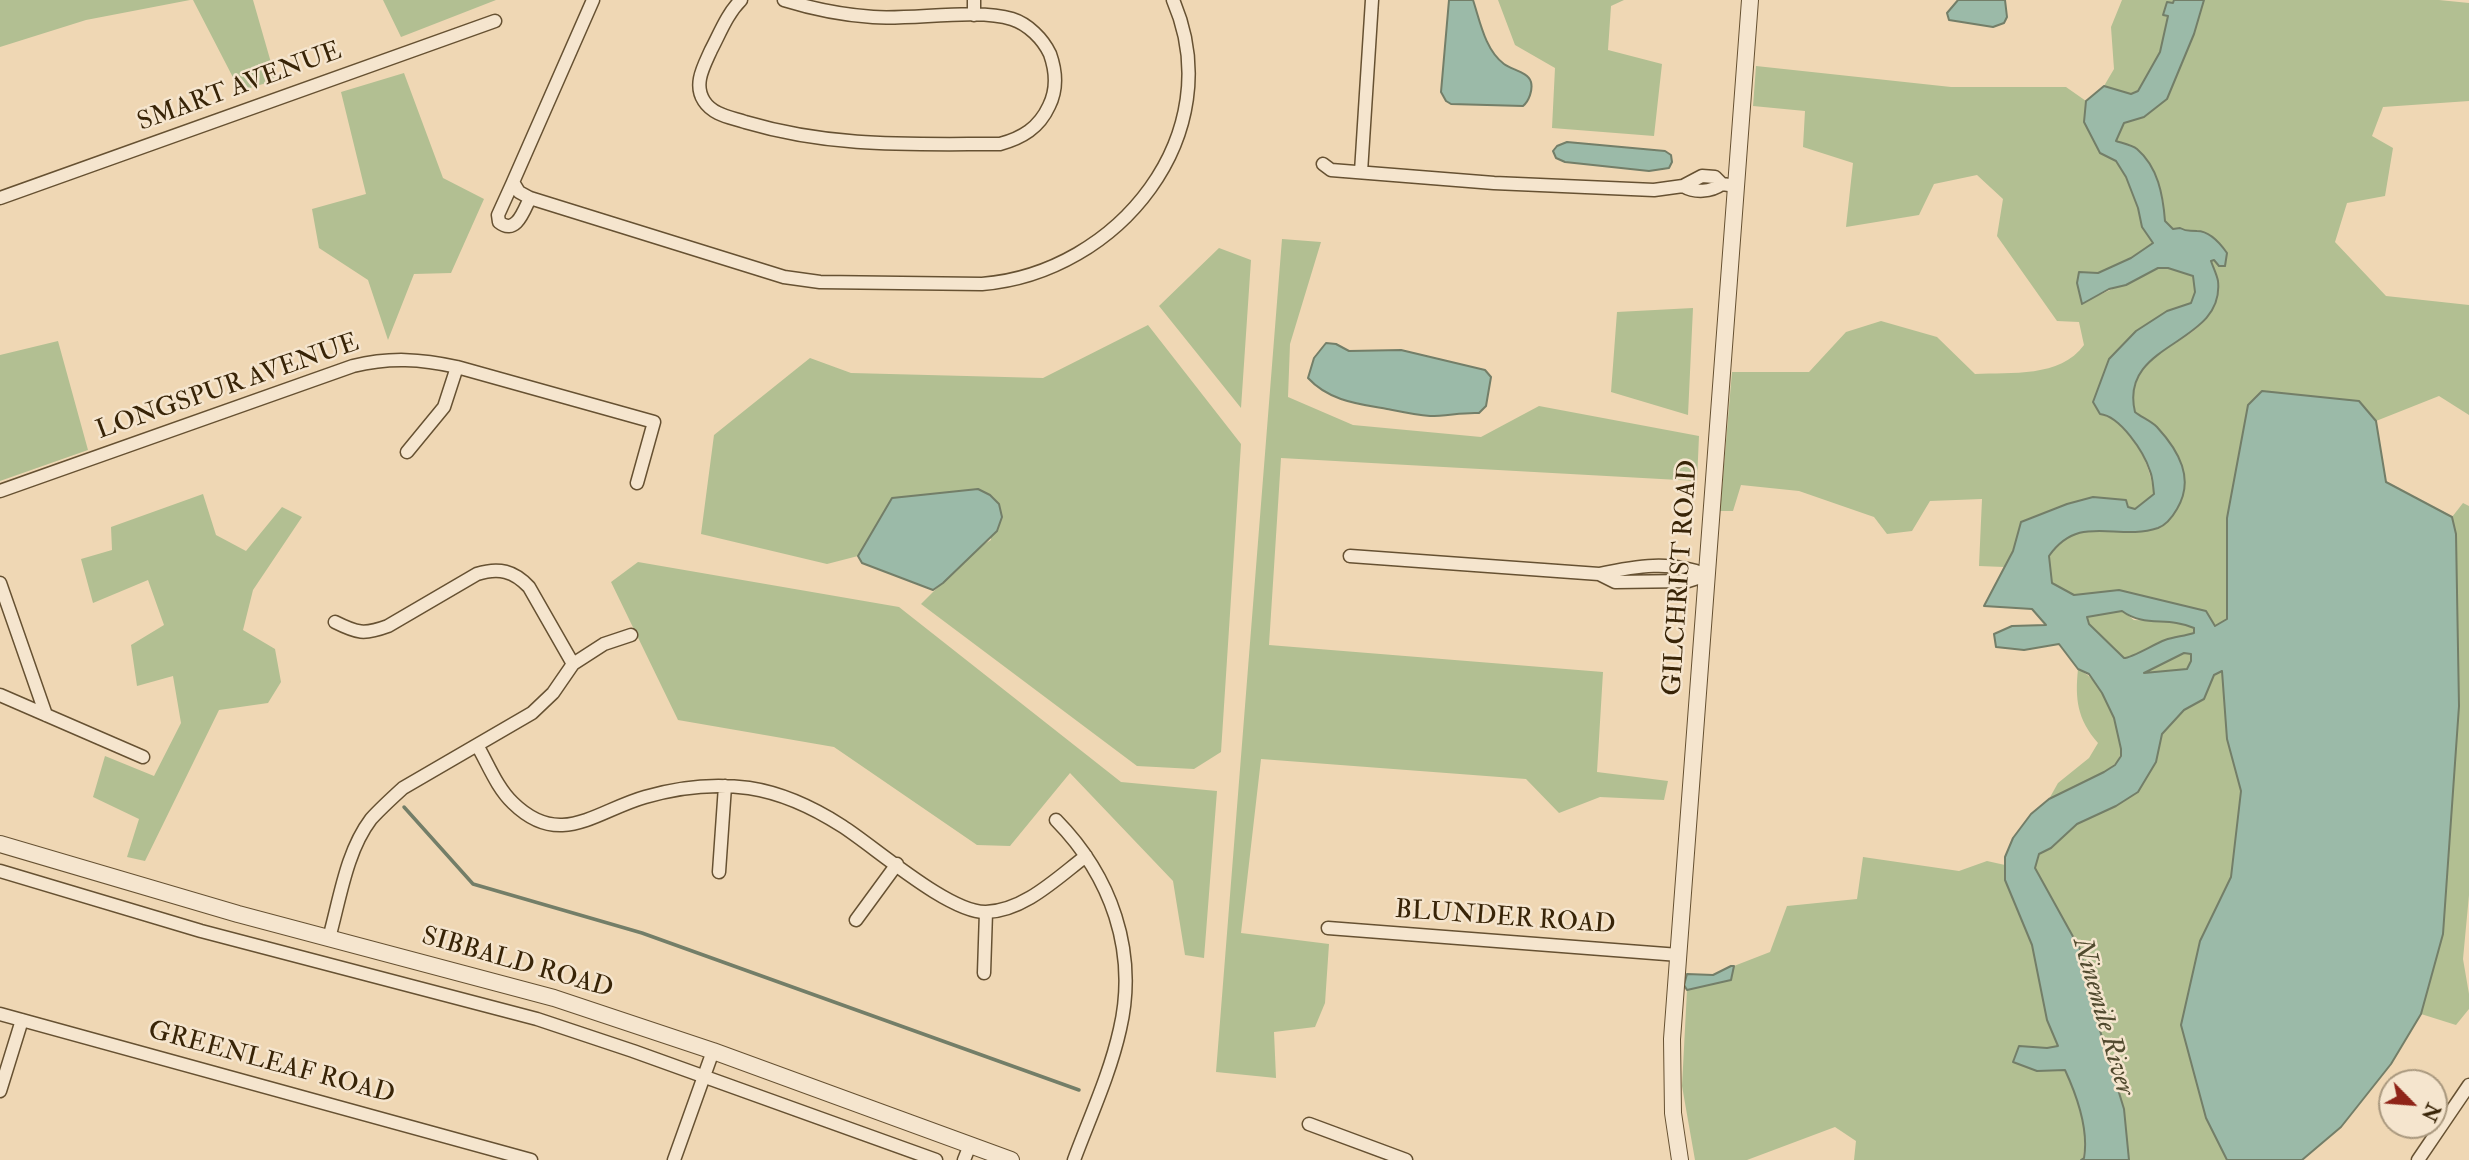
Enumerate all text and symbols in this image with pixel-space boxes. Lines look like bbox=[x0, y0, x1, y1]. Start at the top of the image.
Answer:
street label: SMART AVENUE bbox=[134, 37, 346, 139]
street label: LONGSPUR AVENUE bbox=[93, 328, 363, 448]
street label: GILCHRIST ROAD bbox=[1658, 459, 1706, 697]
street label: BLUNDER ROAD bbox=[1394, 896, 1616, 942]
street label: SIBBALD ROAD bbox=[418, 922, 616, 1006]
water label: Ninemile River bbox=[2063, 934, 2141, 1100]
street label: GREENLEAF ROAD bbox=[144, 1016, 398, 1112]
north arrow bbox=[2378, 1069, 2448, 1139]
text: N bbox=[2416, 1099, 2445, 1125]

